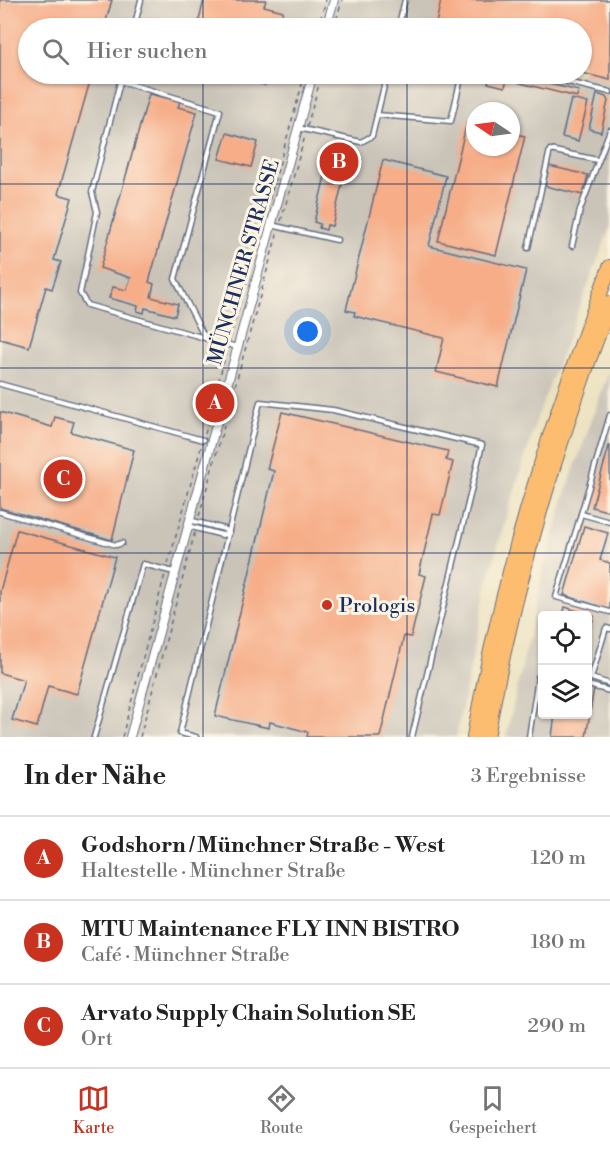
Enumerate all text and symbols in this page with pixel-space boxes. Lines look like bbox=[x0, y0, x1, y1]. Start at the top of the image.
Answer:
search box bbox=[18, 18, 592, 84]
icon: search bbox=[39, 35, 72, 68]
text: Hier suchen bbox=[87, 38, 207, 65]
north arrow bbox=[466, 102, 520, 156]
pin: B bbox=[320, 140, 358, 184]
street label: MÜNCHNER STRASSE bbox=[202, 156, 286, 368]
your location bbox=[293, 317, 322, 346]
pin: A bbox=[196, 380, 234, 426]
pin: C bbox=[44, 456, 82, 502]
place label: Prologis bbox=[339, 594, 415, 619]
marker: Prologis bbox=[320, 598, 334, 612]
map controls bbox=[538, 611, 592, 719]
button: locate bbox=[538, 611, 592, 665]
button: layers bbox=[538, 665, 592, 719]
text: In der Nähe bbox=[24, 760, 166, 792]
text: 3 Ergebnisse bbox=[471, 764, 586, 789]
text: Godshorn / Münchner Straße - West bbox=[81, 832, 445, 859]
text: A bbox=[36, 846, 51, 871]
text: 120 m bbox=[531, 846, 586, 871]
text: Haltestelle · Münchner Straße bbox=[81, 859, 346, 884]
text: MTU Maintenance FLY INN BISTRO bbox=[81, 916, 460, 943]
text: B bbox=[36, 930, 51, 955]
text: 180 m bbox=[531, 930, 586, 955]
text: Café · Münchner Straße bbox=[81, 943, 290, 968]
text: Arvato Supply Chain Solution SE bbox=[81, 1000, 416, 1027]
text: C bbox=[36, 1014, 51, 1039]
text: 290 m bbox=[528, 1014, 586, 1039]
text: Ort bbox=[81, 1027, 113, 1052]
tab: Karte bbox=[73, 1082, 114, 1138]
tab: Route bbox=[260, 1082, 303, 1138]
tab: Gespeichert bbox=[449, 1082, 537, 1138]

